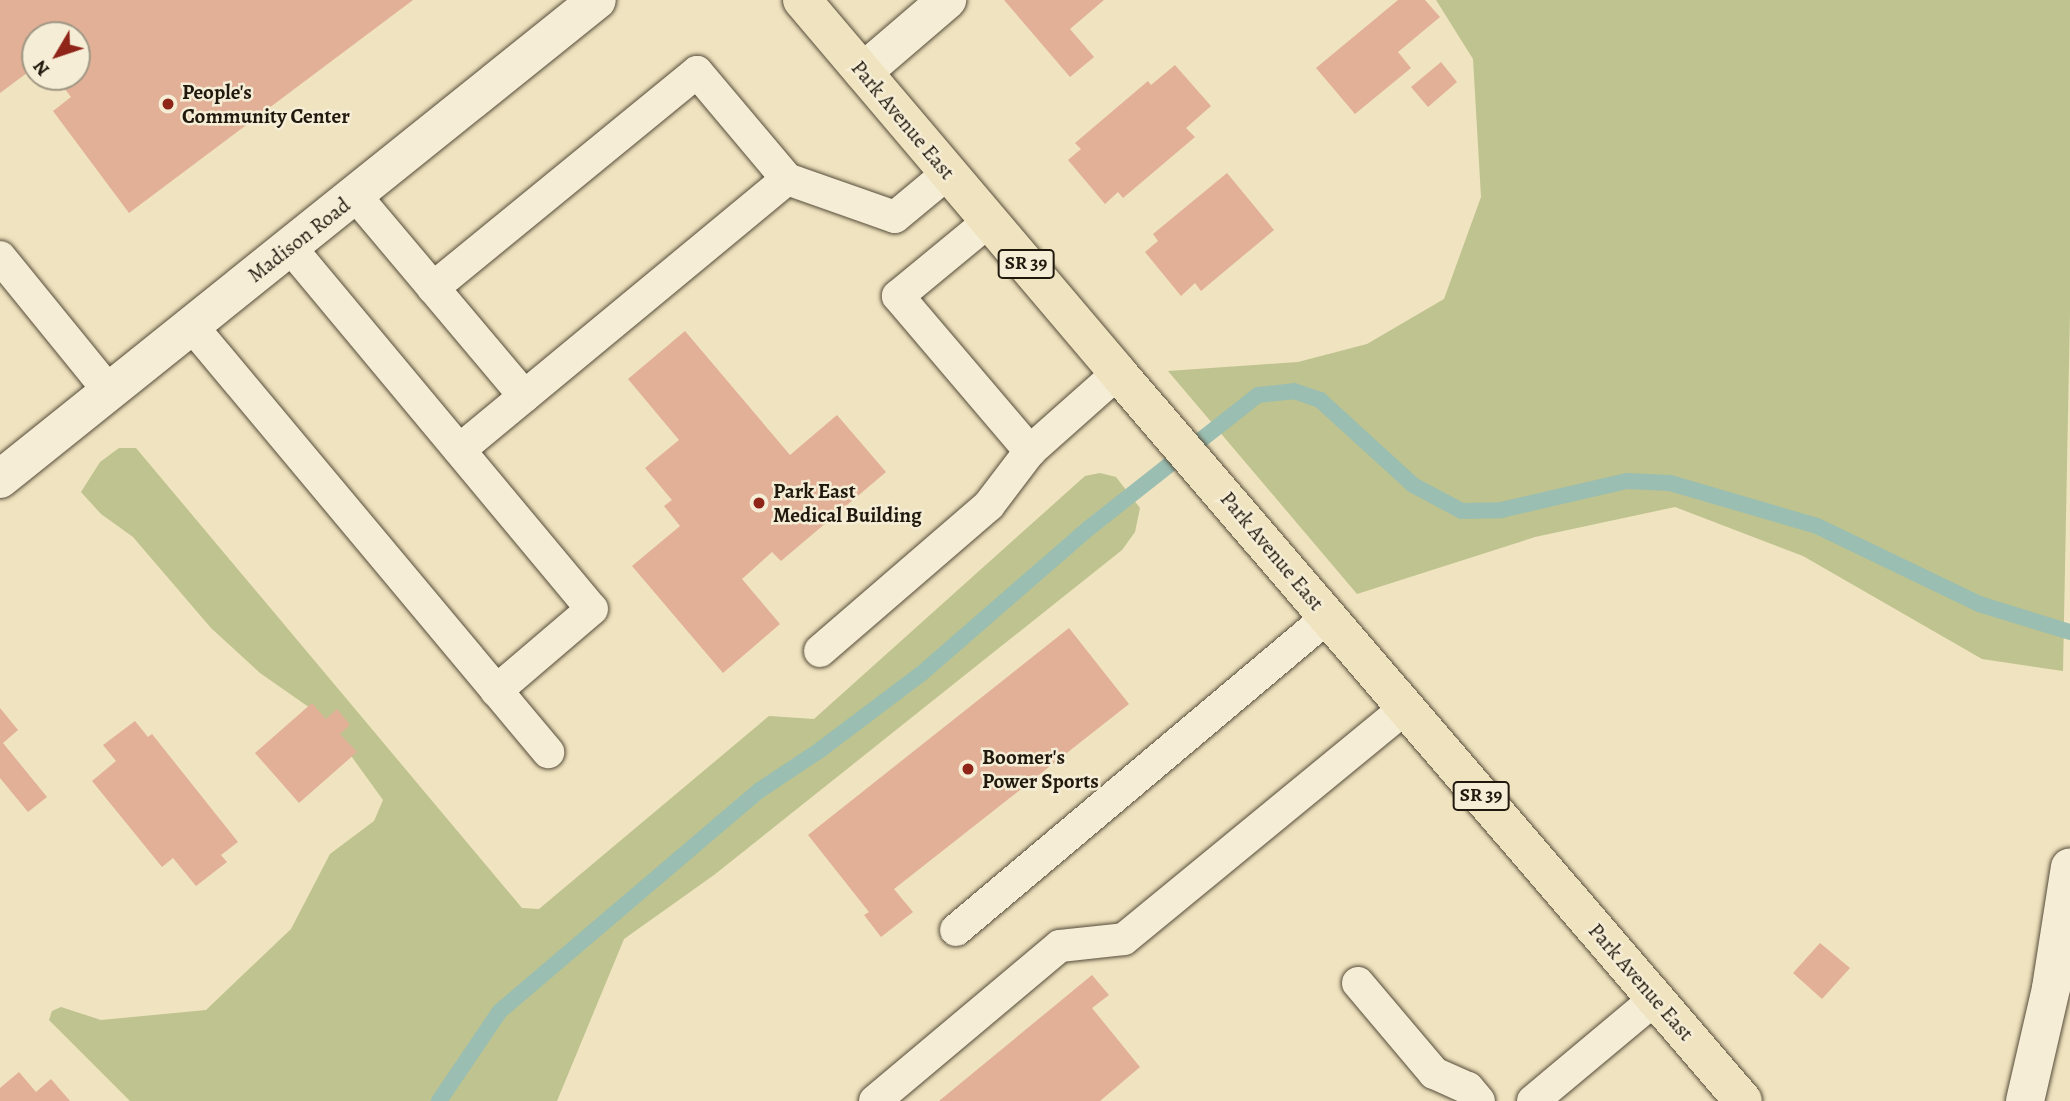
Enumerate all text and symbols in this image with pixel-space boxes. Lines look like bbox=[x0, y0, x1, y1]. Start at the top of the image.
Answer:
north arrow bbox=[21, 21, 91, 91]
text: N bbox=[27, 54, 56, 82]
street label: Park Avenue East bbox=[846, 55, 960, 185]
place label: People's Community Center bbox=[182, 79, 350, 129]
marker: People's Community Center bbox=[160, 96, 176, 112]
street label: Madison Road bbox=[243, 192, 355, 288]
road number: SR 39 bbox=[996, 248, 1056, 280]
place label: Park East Medical Building bbox=[773, 478, 922, 528]
street label: Park Avenue East bbox=[1215, 486, 1329, 616]
marker: Park East Medical Building bbox=[751, 495, 767, 511]
place label: Boomer's Power Sports bbox=[982, 744, 1099, 794]
marker: Boomer's Power Sports bbox=[960, 761, 976, 777]
road number: SR 39 bbox=[1451, 780, 1511, 811]
street label: Park Avenue East bbox=[1583, 918, 1699, 1046]

